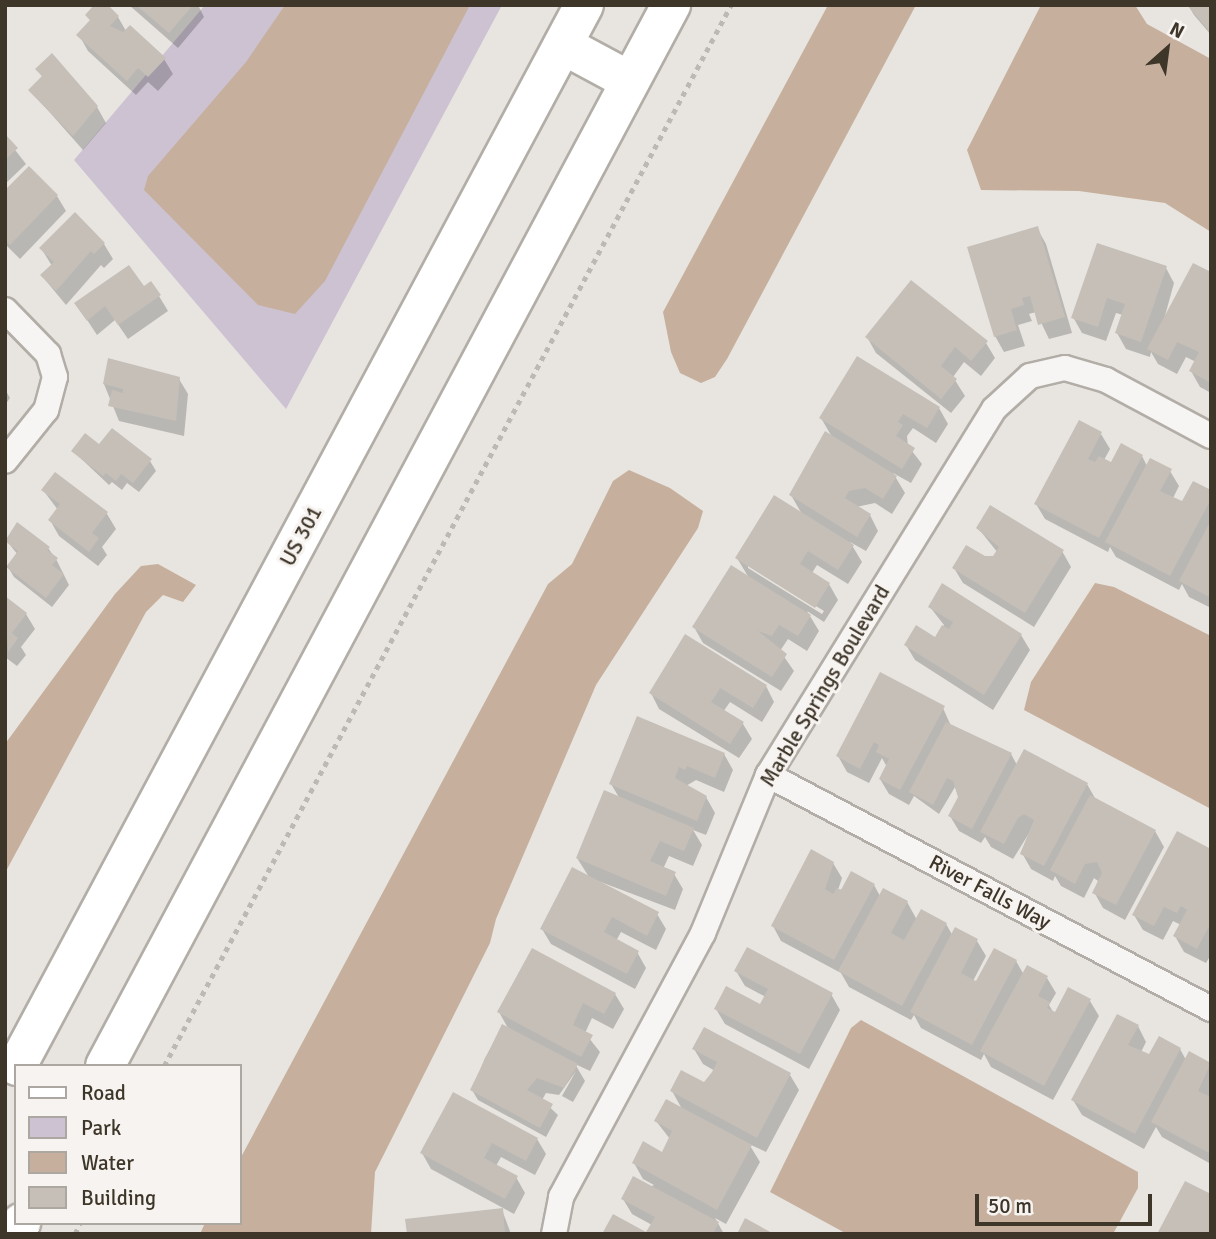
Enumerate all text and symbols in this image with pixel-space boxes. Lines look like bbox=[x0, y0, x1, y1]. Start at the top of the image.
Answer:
north arrow bbox=[1132, 14, 1202, 84]
text: N bbox=[1165, 17, 1188, 44]
street label: US 301 bbox=[275, 502, 327, 570]
street label: Marble Springs Boulevard bbox=[755, 581, 895, 791]
street label: River Falls Way bbox=[925, 849, 1055, 935]
legend bbox=[14, 1064, 242, 1225]
text: Road bbox=[81, 1080, 126, 1106]
text: Park bbox=[81, 1115, 121, 1141]
text: Water bbox=[81, 1150, 134, 1176]
scale bar bbox=[978, 1180, 1155, 1224]
text: Building bbox=[81, 1185, 156, 1211]
text: 50 m bbox=[988, 1193, 1032, 1219]

